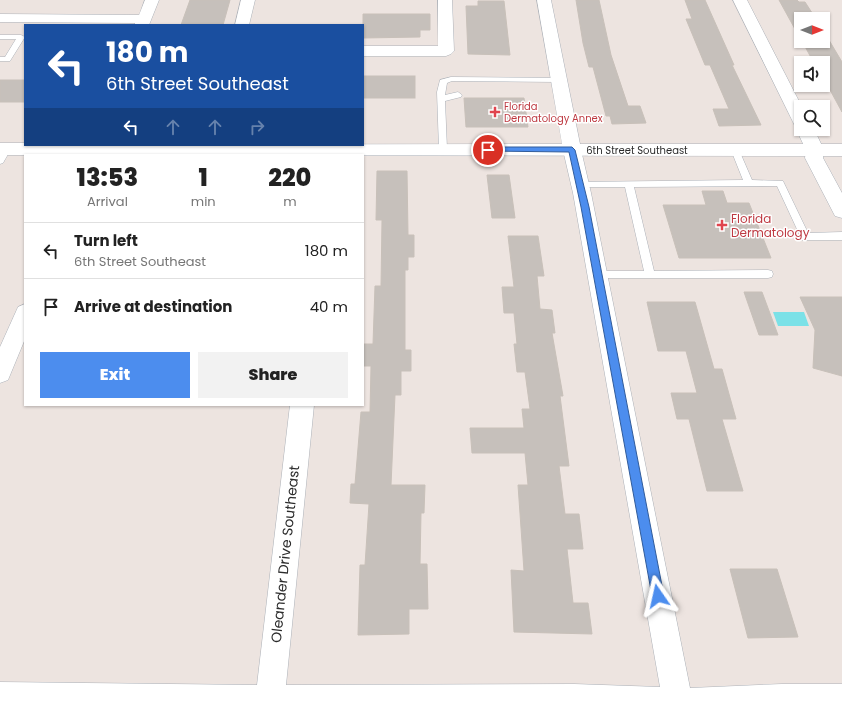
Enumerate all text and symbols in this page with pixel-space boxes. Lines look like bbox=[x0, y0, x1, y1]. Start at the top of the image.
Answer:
north arrow bbox=[794, 12, 830, 48]
map controls bbox=[794, 12, 830, 136]
text: 180 m bbox=[106, 33, 189, 72]
icon: left bbox=[40, 40, 92, 92]
button: sound bbox=[794, 56, 830, 92]
text: 6th Street Southeast bbox=[106, 71, 289, 96]
place label: Florida Dermatology Annex bbox=[504, 99, 603, 126]
button: search bbox=[794, 100, 830, 136]
marker: Florida Dermatology Annex bbox=[489, 106, 501, 118]
icon: left bbox=[120, 116, 142, 138]
icon: ahead bbox=[162, 116, 184, 138]
icon: ahead bbox=[204, 116, 226, 138]
icon: right bbox=[246, 116, 268, 138]
pin bbox=[471, 133, 505, 167]
icon: arrive bbox=[477, 139, 499, 161]
street label: 6th Street Southeast bbox=[586, 143, 688, 158]
text: 13:53 bbox=[77, 161, 138, 194]
text: 1 bbox=[199, 161, 208, 194]
text: 220 bbox=[268, 161, 311, 194]
text: Arrival bbox=[87, 192, 128, 211]
text: min bbox=[191, 192, 216, 211]
text: m bbox=[283, 192, 297, 211]
place label: Florida Dermatology bbox=[731, 210, 810, 241]
marker: Florida Dermatology bbox=[716, 219, 728, 231]
text: Turn left bbox=[74, 230, 138, 251]
icon: left bbox=[40, 240, 62, 262]
text: 180 m bbox=[305, 240, 348, 261]
text: 6th Street Southeast bbox=[74, 252, 206, 271]
icon: arrive bbox=[40, 296, 62, 318]
text: Arrive at destination bbox=[74, 296, 232, 317]
text: 40 m bbox=[310, 296, 348, 317]
button: Exit bbox=[40, 352, 190, 398]
button: Share bbox=[198, 352, 348, 398]
street label: Oleander Drive Southeast bbox=[266, 464, 304, 644]
position arrow bbox=[637, 575, 679, 617]

